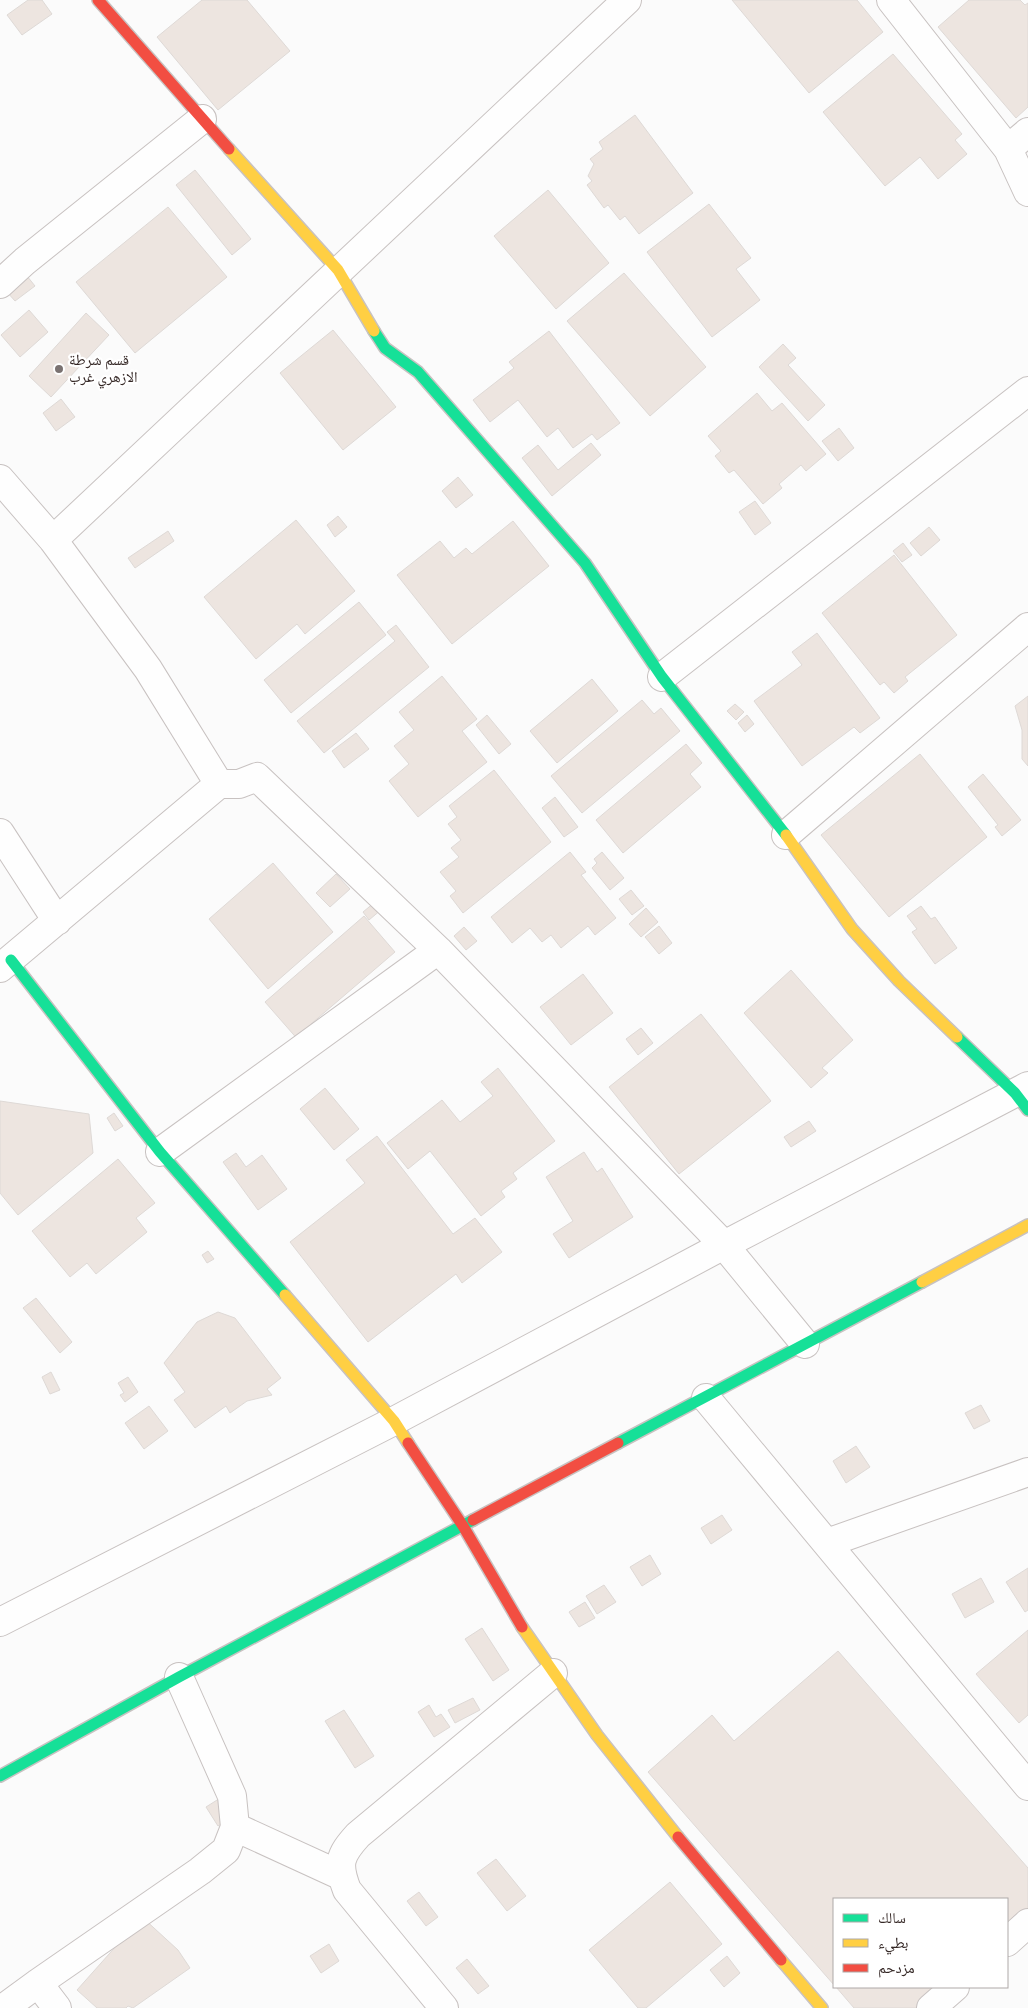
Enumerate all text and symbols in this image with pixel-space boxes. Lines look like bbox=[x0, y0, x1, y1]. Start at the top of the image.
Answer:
place label: قسم شرطة الازهري غرب bbox=[69, 351, 138, 389]
marker: قسم شرطة الازهري غرب bbox=[53, 363, 65, 375]
legend bbox=[833, 1898, 1008, 1988]
text: سالك bbox=[878, 1909, 906, 1927]
text: بطيء bbox=[878, 1934, 908, 1955]
text: مزدحم bbox=[878, 1959, 915, 1978]

